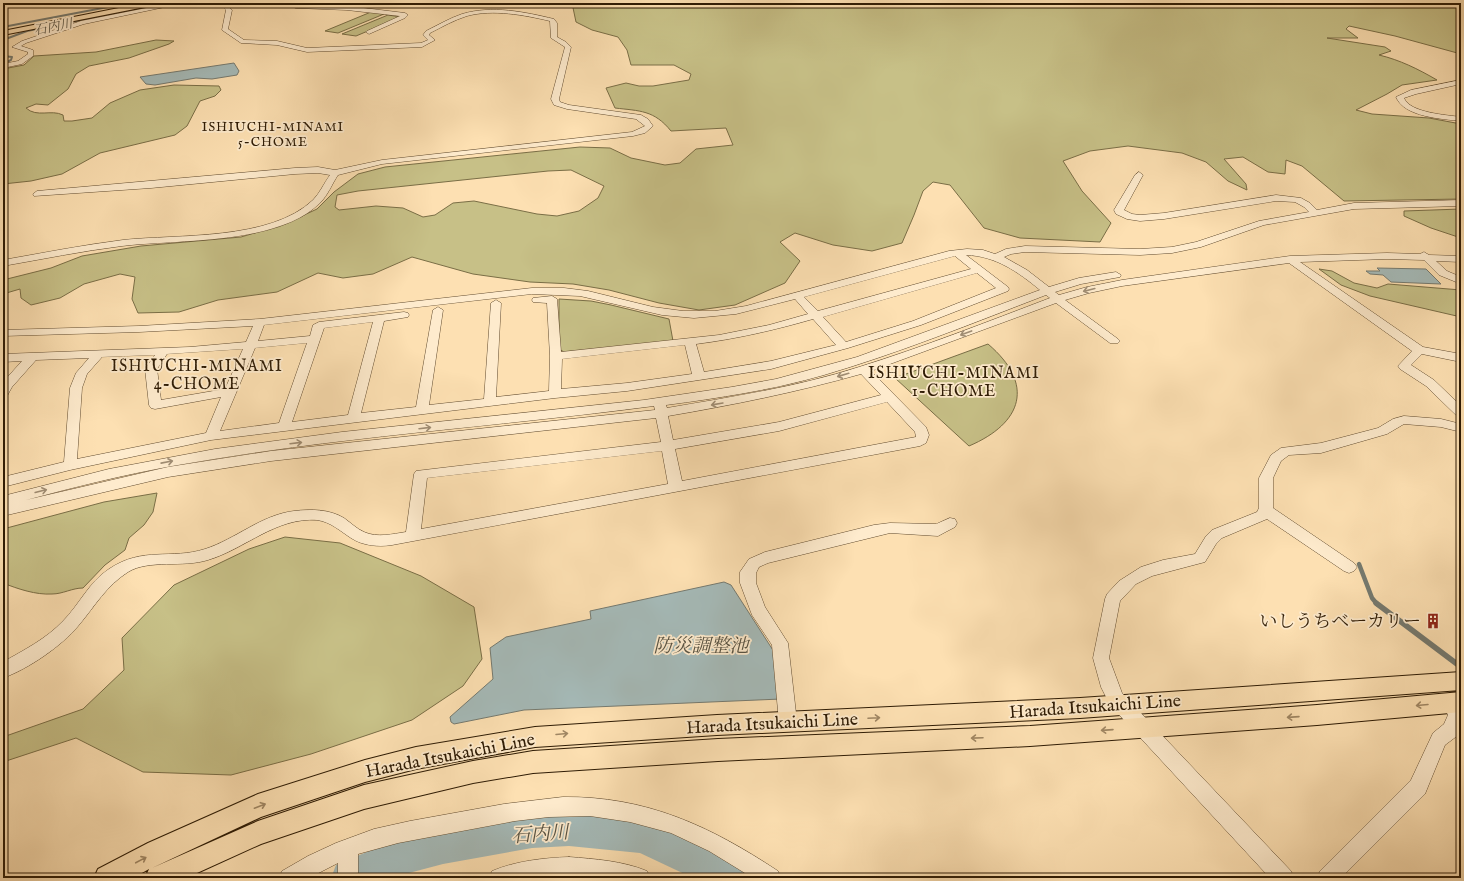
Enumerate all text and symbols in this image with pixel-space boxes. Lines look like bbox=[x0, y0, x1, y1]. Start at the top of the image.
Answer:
water label: 石内川 bbox=[33, 15, 76, 40]
district label: ISHIUCHI-MINAMI 5-CHOME bbox=[202, 119, 344, 151]
one-way arrow bbox=[1082, 286, 1095, 294]
one-way arrow bbox=[960, 330, 973, 337]
district label: ISHIUCHI-MINAMI 4-CHOME bbox=[111, 357, 283, 395]
district label: ISHIUCHI-MINAMI 1-CHOME bbox=[868, 364, 1040, 402]
one-way arrow bbox=[837, 372, 850, 380]
one-way arrow bbox=[710, 401, 723, 409]
one-way arrow bbox=[418, 424, 431, 431]
one-way arrow bbox=[289, 439, 302, 446]
one-way arrow bbox=[161, 458, 174, 466]
one-way arrow bbox=[34, 487, 47, 495]
place label: いしうちベーカリー bbox=[1259, 611, 1421, 634]
building icon: いしうちベーカリー bbox=[1424, 612, 1442, 630]
water label: 防災調整池 bbox=[653, 635, 750, 659]
street label: Harada Itsukaichi Line bbox=[1008, 690, 1182, 725]
one-way arrow bbox=[1416, 702, 1429, 709]
street label: Harada Itsukaichi Line bbox=[686, 709, 859, 740]
one-way arrow bbox=[1287, 713, 1300, 720]
one-way arrow bbox=[867, 714, 880, 721]
one-way arrow bbox=[1101, 726, 1114, 733]
street label: Harada Itsukaichi Line bbox=[364, 729, 537, 784]
one-way arrow bbox=[555, 731, 568, 738]
one-way arrow bbox=[971, 734, 984, 742]
one-way arrow bbox=[253, 801, 265, 809]
water label: 石内川 bbox=[511, 821, 571, 849]
one-way arrow bbox=[135, 856, 147, 863]

